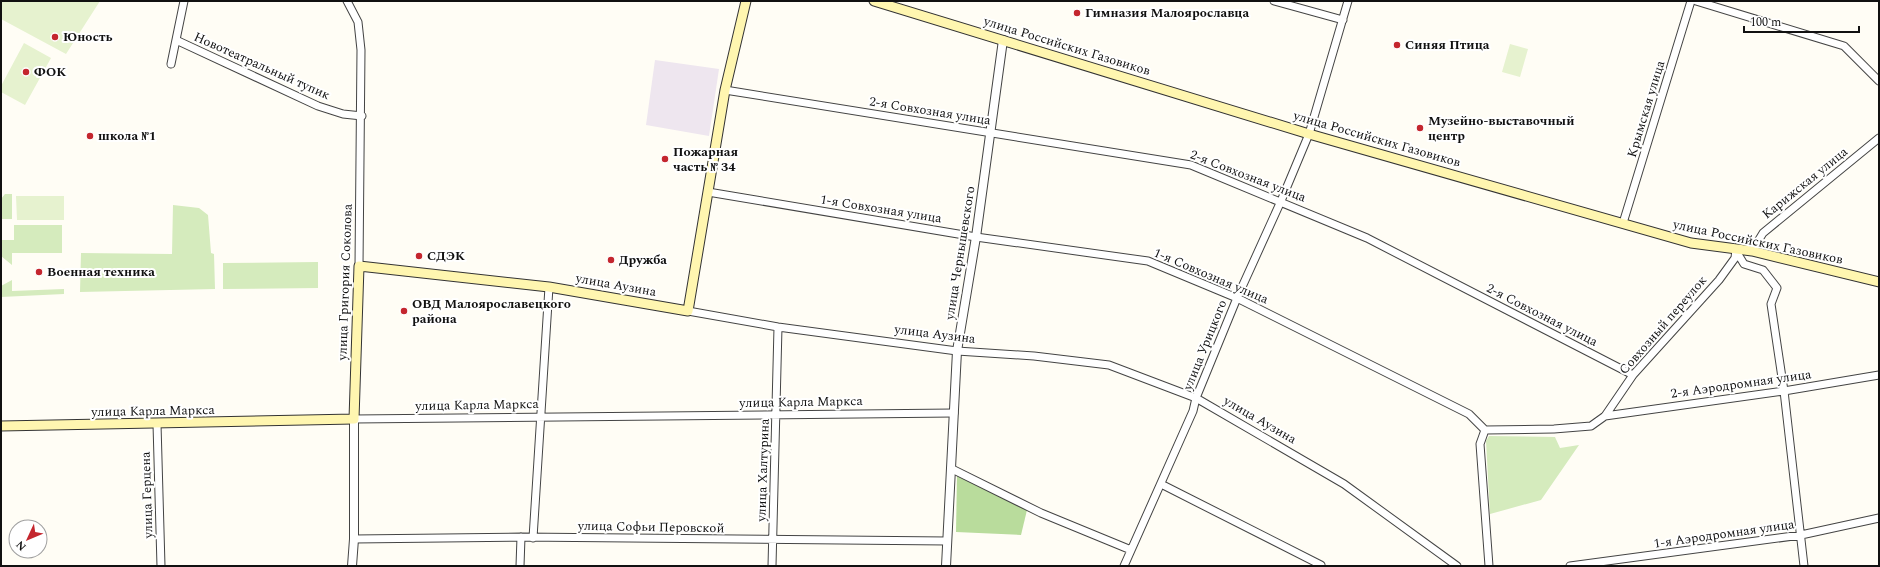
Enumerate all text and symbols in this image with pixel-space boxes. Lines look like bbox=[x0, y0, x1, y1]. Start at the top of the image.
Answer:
place label: Гимназия Малоярославца bbox=[1085, 3, 1249, 23]
marker: Гимназия Малоярославца bbox=[1072, 8, 1082, 18]
scale bar bbox=[1744, 8, 1859, 34]
street label: улица Российских Газовиков bbox=[980, 11, 1153, 81]
text: 100 m bbox=[1750, 13, 1781, 32]
place label: Юность bbox=[63, 27, 113, 47]
street label: Новотеатральный тупик bbox=[191, 27, 333, 105]
marker: Юность bbox=[50, 32, 60, 42]
place label: Синяя Птица bbox=[1405, 35, 1490, 55]
marker: Синяя Птица bbox=[1392, 40, 1402, 50]
street label: Крымская улица bbox=[1622, 57, 1670, 160]
place label: ФОК bbox=[34, 62, 66, 82]
marker: ФОК bbox=[21, 67, 31, 77]
street label: 2-я Совхозная улица bbox=[868, 92, 993, 131]
street label: улица Российских Газовиков bbox=[1290, 105, 1463, 173]
place label: Музейно-выставочный центр bbox=[1428, 111, 1574, 146]
marker: Музейно-выставочный центр bbox=[1415, 123, 1425, 133]
place label: школа №1 bbox=[98, 126, 156, 146]
marker: школа №1 bbox=[85, 131, 95, 141]
place label: Пожарная часть № 34 bbox=[673, 142, 739, 177]
street label: Карижская улица bbox=[1758, 142, 1853, 224]
street label: 2-я Совхозная улица bbox=[1187, 145, 1310, 208]
marker: Пожарная часть № 34 bbox=[660, 154, 670, 164]
street label: улица Чернышевского bbox=[939, 185, 980, 322]
street label: 1-я Совхозная улица bbox=[819, 190, 944, 229]
street label: улица Григория Соколова bbox=[332, 203, 358, 362]
street label: улица Российских Газовиков bbox=[1670, 214, 1845, 270]
street label: 1-я Совхозная улица bbox=[1151, 243, 1272, 309]
place label: СДЭК bbox=[427, 246, 465, 266]
place label: Дружба bbox=[619, 250, 667, 270]
marker: СДЭК bbox=[414, 251, 424, 261]
marker: Дружба bbox=[606, 255, 616, 265]
place label: Военная техника bbox=[47, 262, 155, 282]
marker: Военная техника bbox=[34, 267, 44, 277]
street label: улица Аузина bbox=[573, 268, 658, 302]
street label: Совхозный переулок bbox=[1614, 271, 1712, 379]
street label: 2-я Совхозная улица bbox=[1483, 278, 1602, 352]
place label: ОВД Малоярославецкого района bbox=[412, 294, 571, 329]
street label: улица Урицкого bbox=[1177, 297, 1232, 394]
marker: ОВД Малоярославецкого района bbox=[399, 306, 409, 316]
street label: улица Аузина bbox=[892, 319, 977, 349]
street label: 2-я Аэродромная улица bbox=[1669, 364, 1813, 404]
street label: улица Аузина bbox=[1219, 390, 1301, 449]
street label: улица Карла Маркса bbox=[738, 391, 864, 413]
street label: улица Карла Маркса bbox=[414, 394, 540, 416]
street label: улица Карла Маркса bbox=[90, 400, 216, 422]
street label: улица Халтурина bbox=[751, 417, 775, 523]
street label: улица Герцена bbox=[135, 451, 159, 540]
street label: 1-я Аэродромная улица bbox=[1652, 514, 1796, 554]
street label: улица Софьи Перовской bbox=[577, 516, 725, 538]
north arrow bbox=[8, 519, 48, 559]
text: N bbox=[12, 536, 30, 555]

